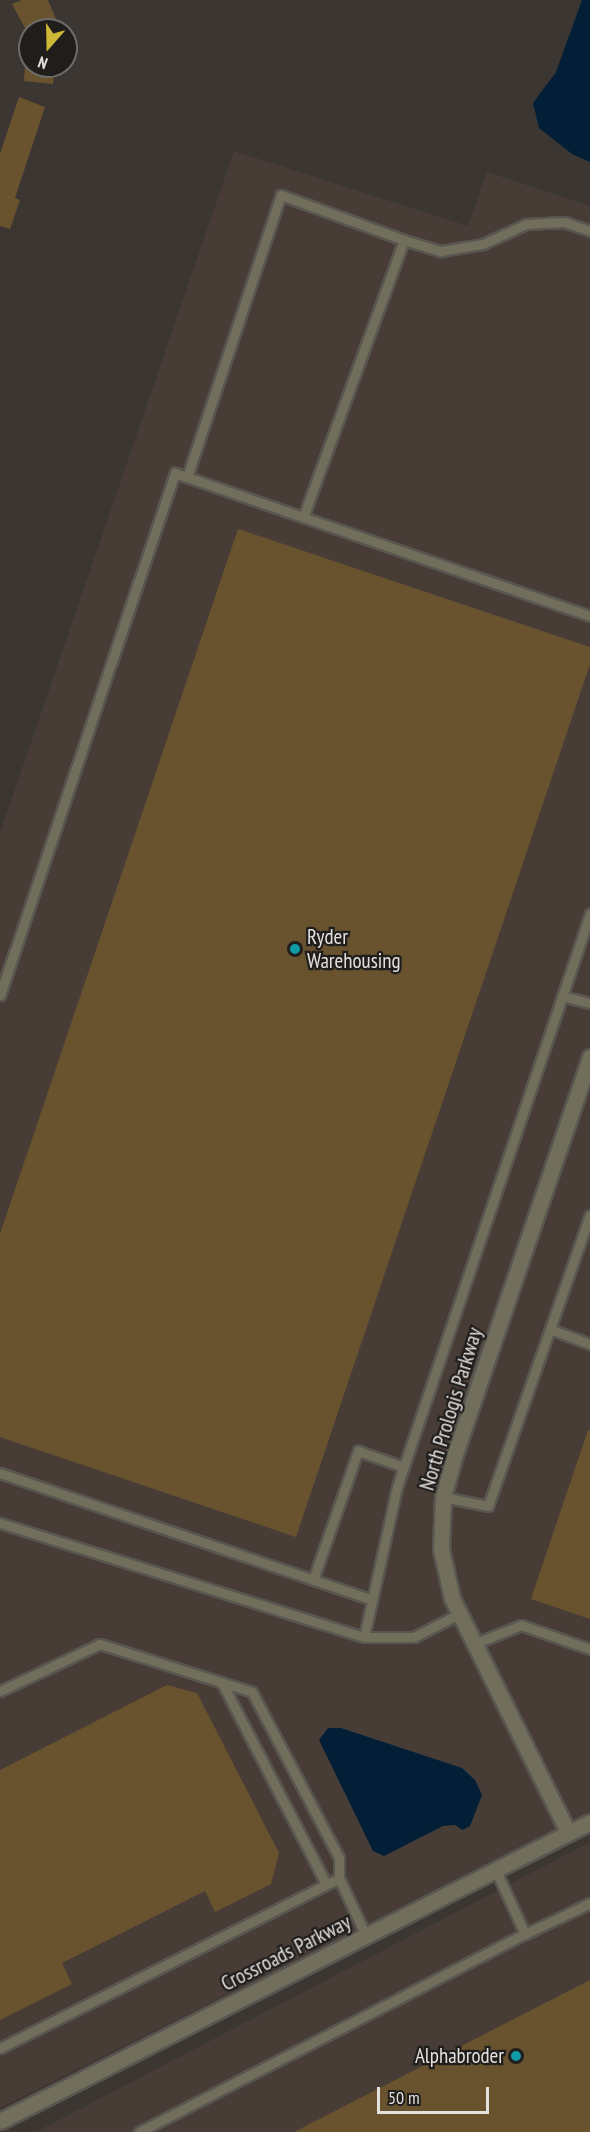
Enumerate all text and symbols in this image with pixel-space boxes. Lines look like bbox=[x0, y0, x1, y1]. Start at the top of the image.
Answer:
north arrow bbox=[18, 18, 78, 78]
text: N bbox=[35, 52, 50, 74]
place label: Ryder Warehousing bbox=[307, 924, 401, 974]
marker: Ryder Warehousing bbox=[288, 942, 302, 956]
street label: North Prologis Parkway bbox=[414, 1325, 488, 1493]
street label: Crossroads Parkway bbox=[217, 1910, 355, 1996]
place label: Alphabroder bbox=[415, 2043, 504, 2069]
marker: Alphabroder bbox=[509, 2049, 523, 2063]
scale bar bbox=[380, 2075, 492, 2113]
text: 50 m bbox=[388, 2086, 420, 2109]

